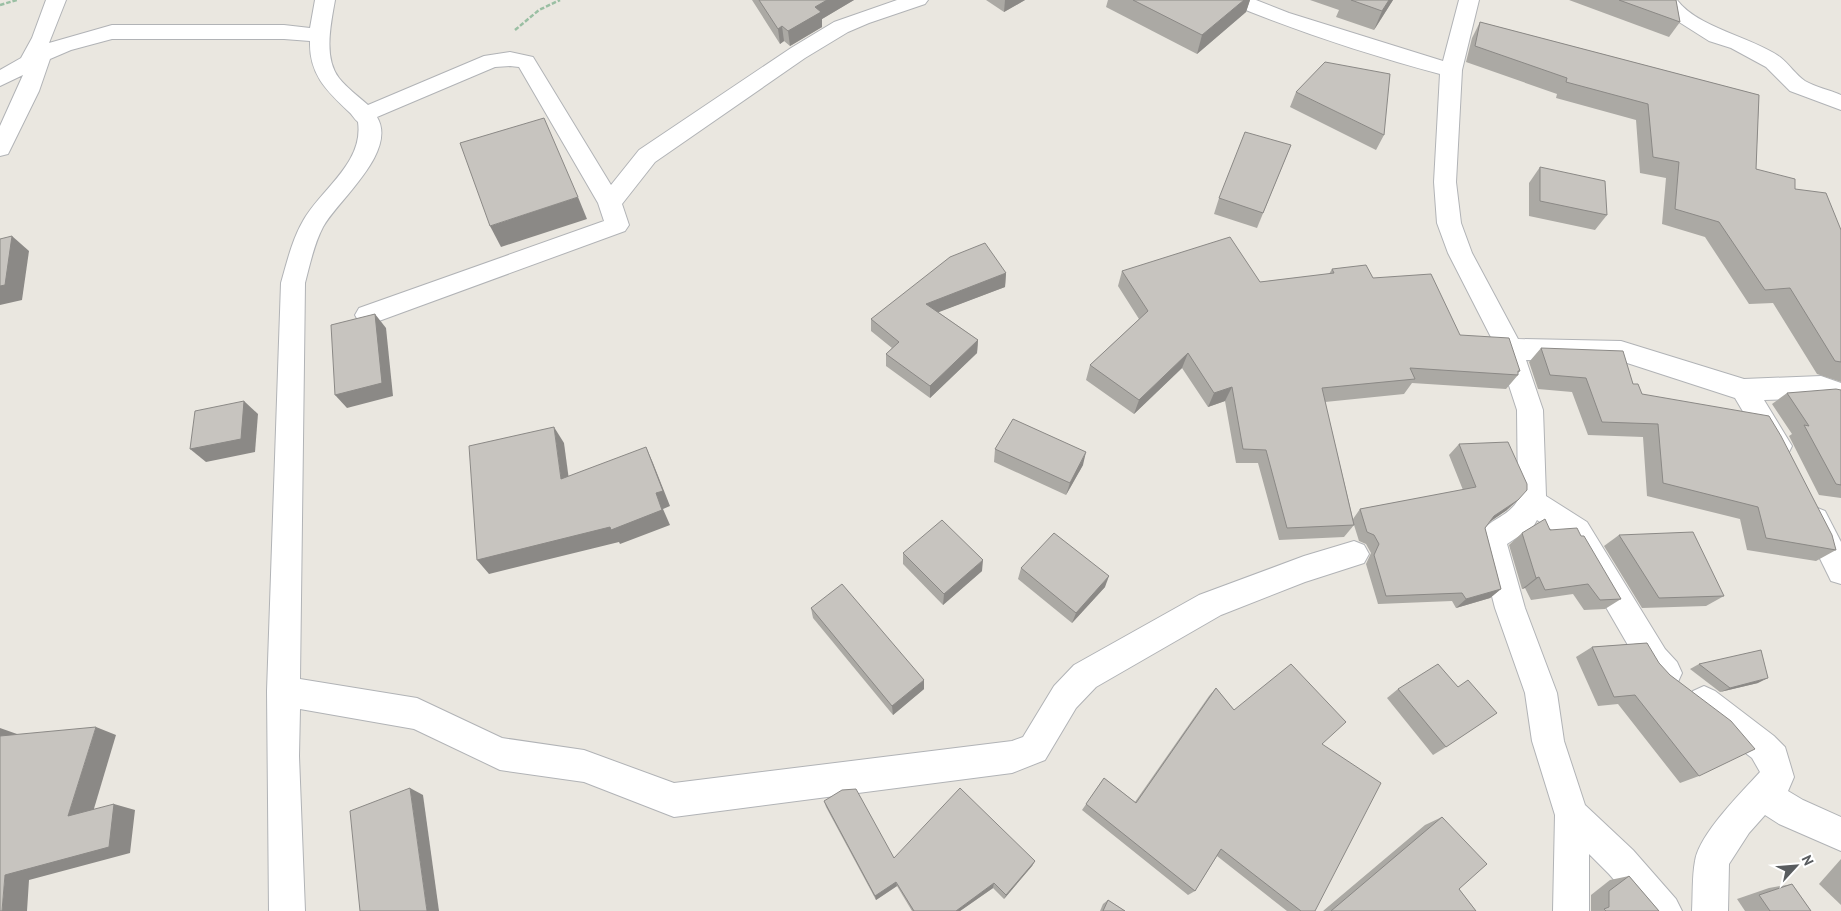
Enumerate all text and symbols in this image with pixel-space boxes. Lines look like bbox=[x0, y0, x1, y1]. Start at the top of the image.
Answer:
north arrow bbox=[1771, 841, 1821, 891]
text: N bbox=[1798, 852, 1818, 868]

